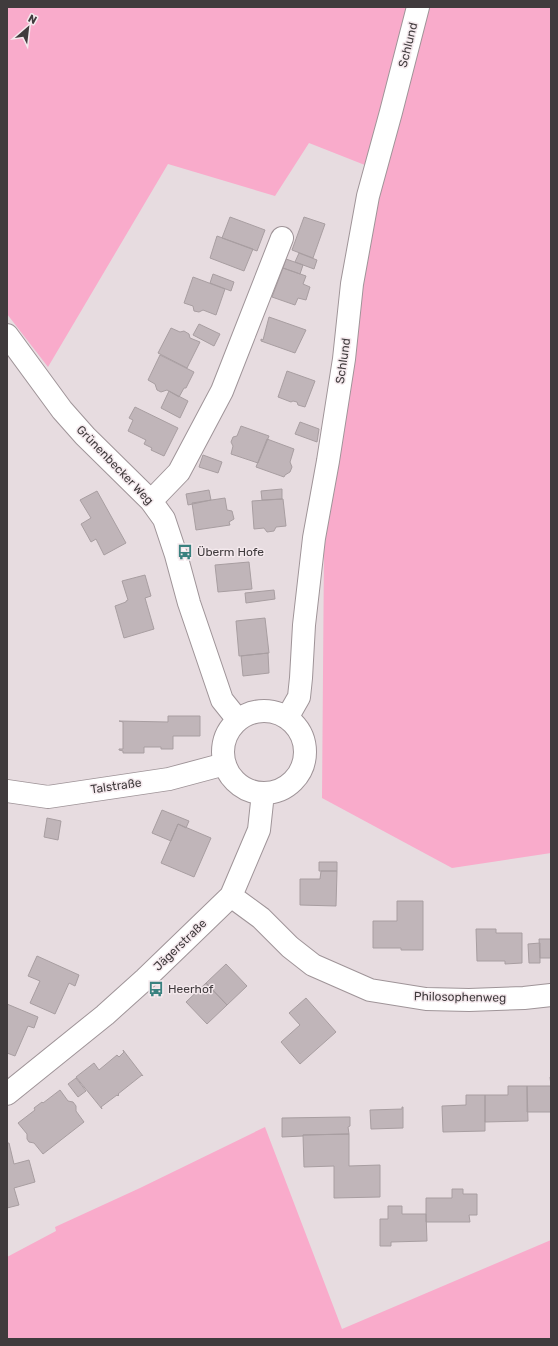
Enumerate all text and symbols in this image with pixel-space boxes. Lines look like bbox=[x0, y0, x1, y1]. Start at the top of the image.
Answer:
north arrow bbox=[8, 8, 48, 48]
text: N bbox=[26, 12, 39, 27]
street label: Schlund bbox=[396, 21, 420, 69]
street label: Schlund bbox=[333, 337, 353, 385]
street label: Grünenbecker Weg bbox=[74, 423, 156, 507]
bus stop icon: Überm Hofe bbox=[176, 543, 194, 561]
place label: Überm Hofe bbox=[197, 545, 264, 559]
street label: Talstraße bbox=[90, 775, 143, 796]
street label: Jägerstraße bbox=[151, 916, 210, 974]
bus stop icon: Heerhof bbox=[147, 980, 165, 998]
place label: Heerhof bbox=[168, 982, 214, 996]
street label: Philosophenweg bbox=[414, 989, 506, 1005]

